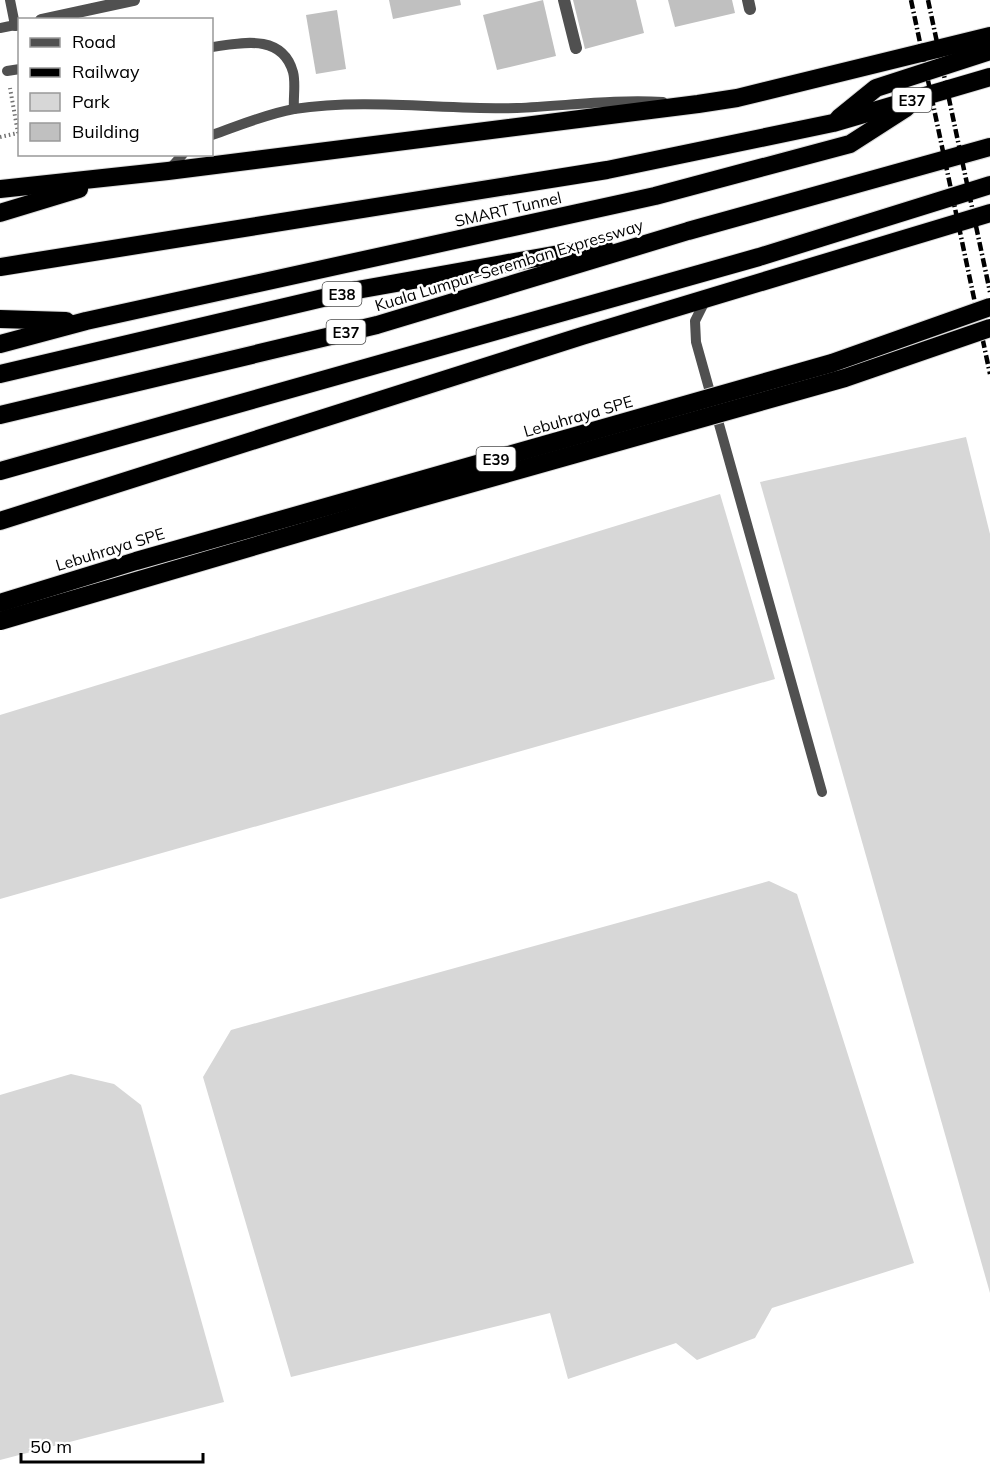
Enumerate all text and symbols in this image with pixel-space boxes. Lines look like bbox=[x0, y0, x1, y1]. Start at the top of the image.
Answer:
legend bbox=[18, 18, 213, 156]
text: Road bbox=[72, 30, 116, 53]
text: Railway bbox=[72, 60, 140, 83]
road number: E37 bbox=[892, 88, 932, 112]
text: Park bbox=[72, 90, 111, 113]
text: Building bbox=[72, 120, 140, 143]
street label: SMART Tunnel bbox=[453, 187, 563, 231]
street label: Kuala Lumpur–Seremban Expressway bbox=[372, 214, 646, 315]
road number: E38 bbox=[322, 282, 362, 306]
road number: E37 bbox=[326, 320, 366, 344]
street label: Lebuhraya SPE bbox=[521, 391, 635, 441]
road number: E39 bbox=[476, 447, 516, 471]
street label: Lebuhraya SPE bbox=[53, 523, 167, 575]
scale bar bbox=[21, 1426, 202, 1464]
text: 50 m bbox=[30, 1435, 72, 1458]

